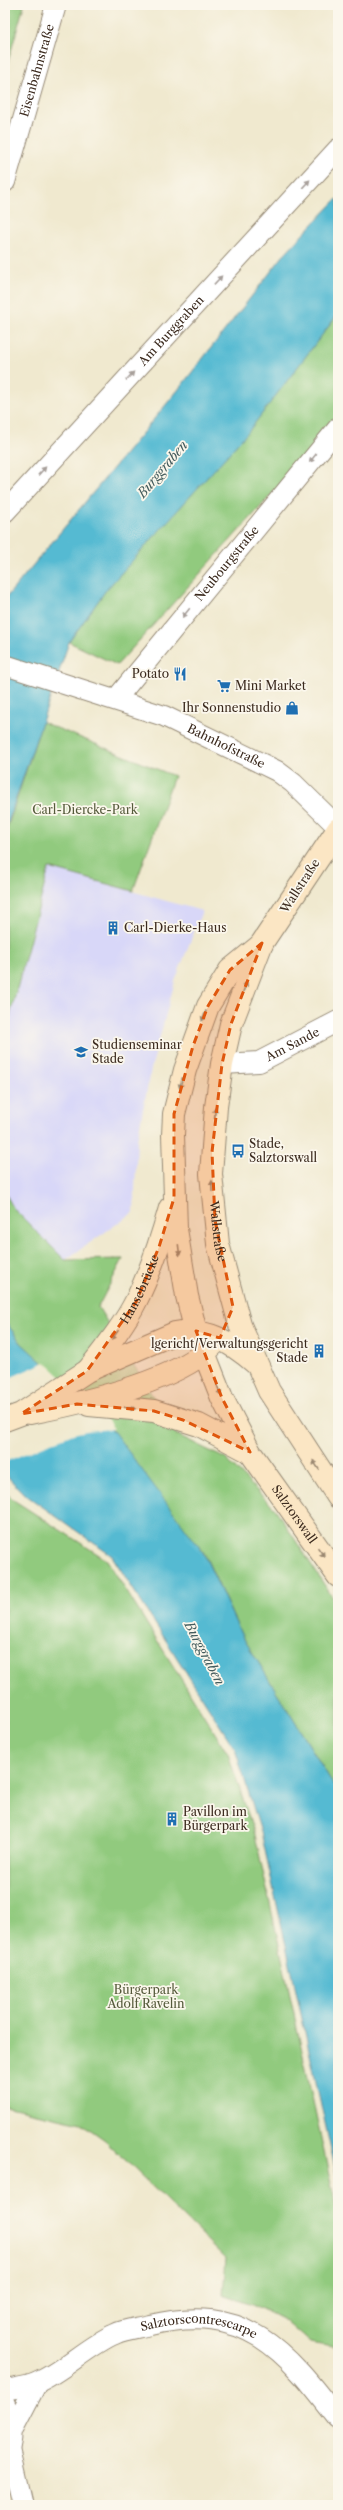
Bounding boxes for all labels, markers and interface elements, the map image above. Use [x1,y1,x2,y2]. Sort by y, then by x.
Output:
street label: Eisenbahnstraße [16,22,57,119]
one-way arrow [301,179,311,189]
one-way arrow [213,275,223,285]
street label: Am Burggraben [134,292,207,369]
one-way arrow [125,371,135,381]
water label: Burggraben [133,437,191,502]
one-way arrow [309,453,318,464]
one-way arrow [37,467,46,476]
street label: Neubourgstraße [191,522,262,604]
one-way arrow [182,608,191,618]
place label: Potato [132,666,169,681]
restaurant icon: Potato [172,666,188,682]
supermarket icon: Mini Market [216,678,232,694]
place label: Mini Market [235,678,307,693]
place label: Ihr Sonnenstudio [182,700,281,715]
shop icon: Ihr Sonnenstudio [284,700,300,716]
street label: Bahnhofstraße [185,720,268,771]
park label: Carl-Diercke-Park [32,802,139,817]
street label: Wallstraße [276,856,323,916]
building icon: Carl-Dierke-Haus [105,920,121,936]
place label: Carl-Dierke-Haus [124,920,226,935]
one-way arrow [243,981,249,993]
one-way arrow [201,1010,207,1022]
street label: Am Sande [262,1024,322,1065]
place label: Studienseminar Stade [92,1037,182,1066]
school or university icon: Studienseminar Stade [73,1044,89,1060]
one-way arrow [178,1077,184,1089]
one-way arrow [212,1107,219,1119]
place label: Stade, Salztorswall [249,1136,317,1165]
bus stop icon: Stade, Salztorswall [230,1143,246,1159]
one-way arrow [209,1179,215,1192]
street label: Wallstraße [207,1199,231,1263]
one-way arrow [176,1244,182,1256]
street label: Hansebrücke [117,1252,162,1327]
one-way arrow [111,1329,119,1340]
place label: lgericht/Verwaltungsgericht Stade [151,1336,309,1365]
building icon: lgericht/Verwaltungsgericht Stade [311,1343,327,1359]
one-way arrow [217,1384,223,1396]
one-way arrow [124,1405,136,1411]
one-way arrow [313,1459,320,1471]
street label: Salztorswall [269,1482,321,1546]
one-way arrow [317,1547,326,1558]
water label: Burggraben [181,1618,228,1688]
place label: Pavillon im Bürgerpark [183,1804,248,1833]
building icon: Pavillon im Bürgerpark [164,1811,180,1827]
park label: Bürgerpark Adolf Ravelin [107,1982,185,2011]
street label: Salztorscontrescarpe [139,2311,260,2341]

